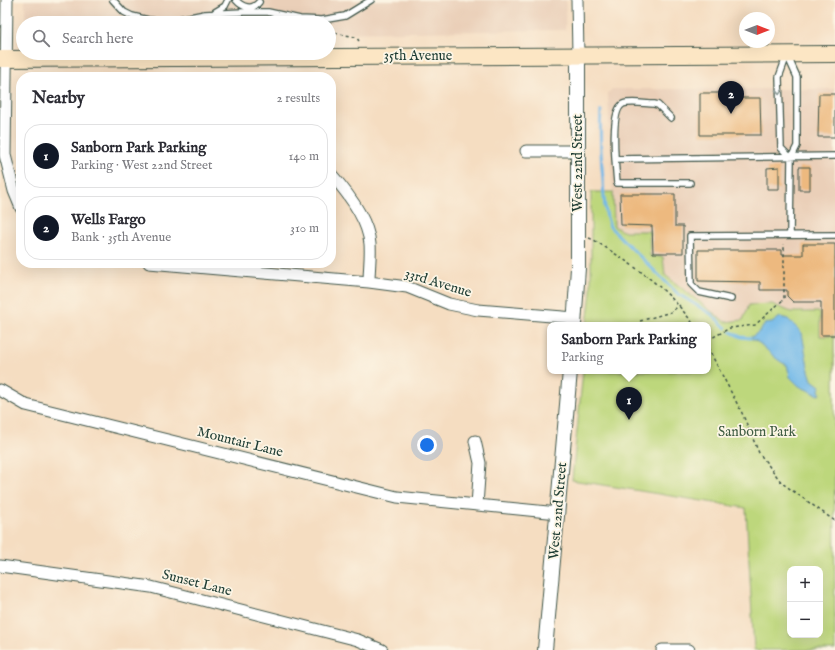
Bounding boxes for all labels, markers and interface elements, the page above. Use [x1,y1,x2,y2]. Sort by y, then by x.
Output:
north arrow [739,12,775,48]
search box [16,16,336,60]
icon: search [30,27,52,49]
text: Search here [62,29,133,48]
street label: 35th Avenue [384,47,453,65]
pin: 2 [718,81,744,114]
text: Nearby [32,88,85,109]
one-way arrow [775,89,783,95]
text: 2 results [276,90,320,107]
street label: West 22nd Street [569,114,587,212]
text: Sanborn Park Parking [71,138,206,157]
text: 1 [44,148,48,165]
text: 140 m [289,148,319,165]
text: Parking · West 22nd Street [71,157,213,174]
text: Wells Fargo [71,210,146,229]
text: 2 [43,220,49,237]
text: 310 m [290,220,319,237]
text: Bank · 35th Avenue [71,229,171,246]
street label: 33rd Avenue [402,264,474,302]
popup [547,322,711,374]
text: Sanborn Park Parking [561,330,697,349]
text: Parking [561,349,603,366]
pin: 1 [616,387,642,420]
street label: Mountair Lane [195,423,285,461]
park label: Sanborn Park [718,423,796,441]
your location [417,435,437,455]
street label: West 22nd Street [545,461,571,560]
street label: Sunset Lane [160,566,234,600]
map controls [787,566,823,638]
button: + [787,566,823,602]
button: − [787,602,823,638]

